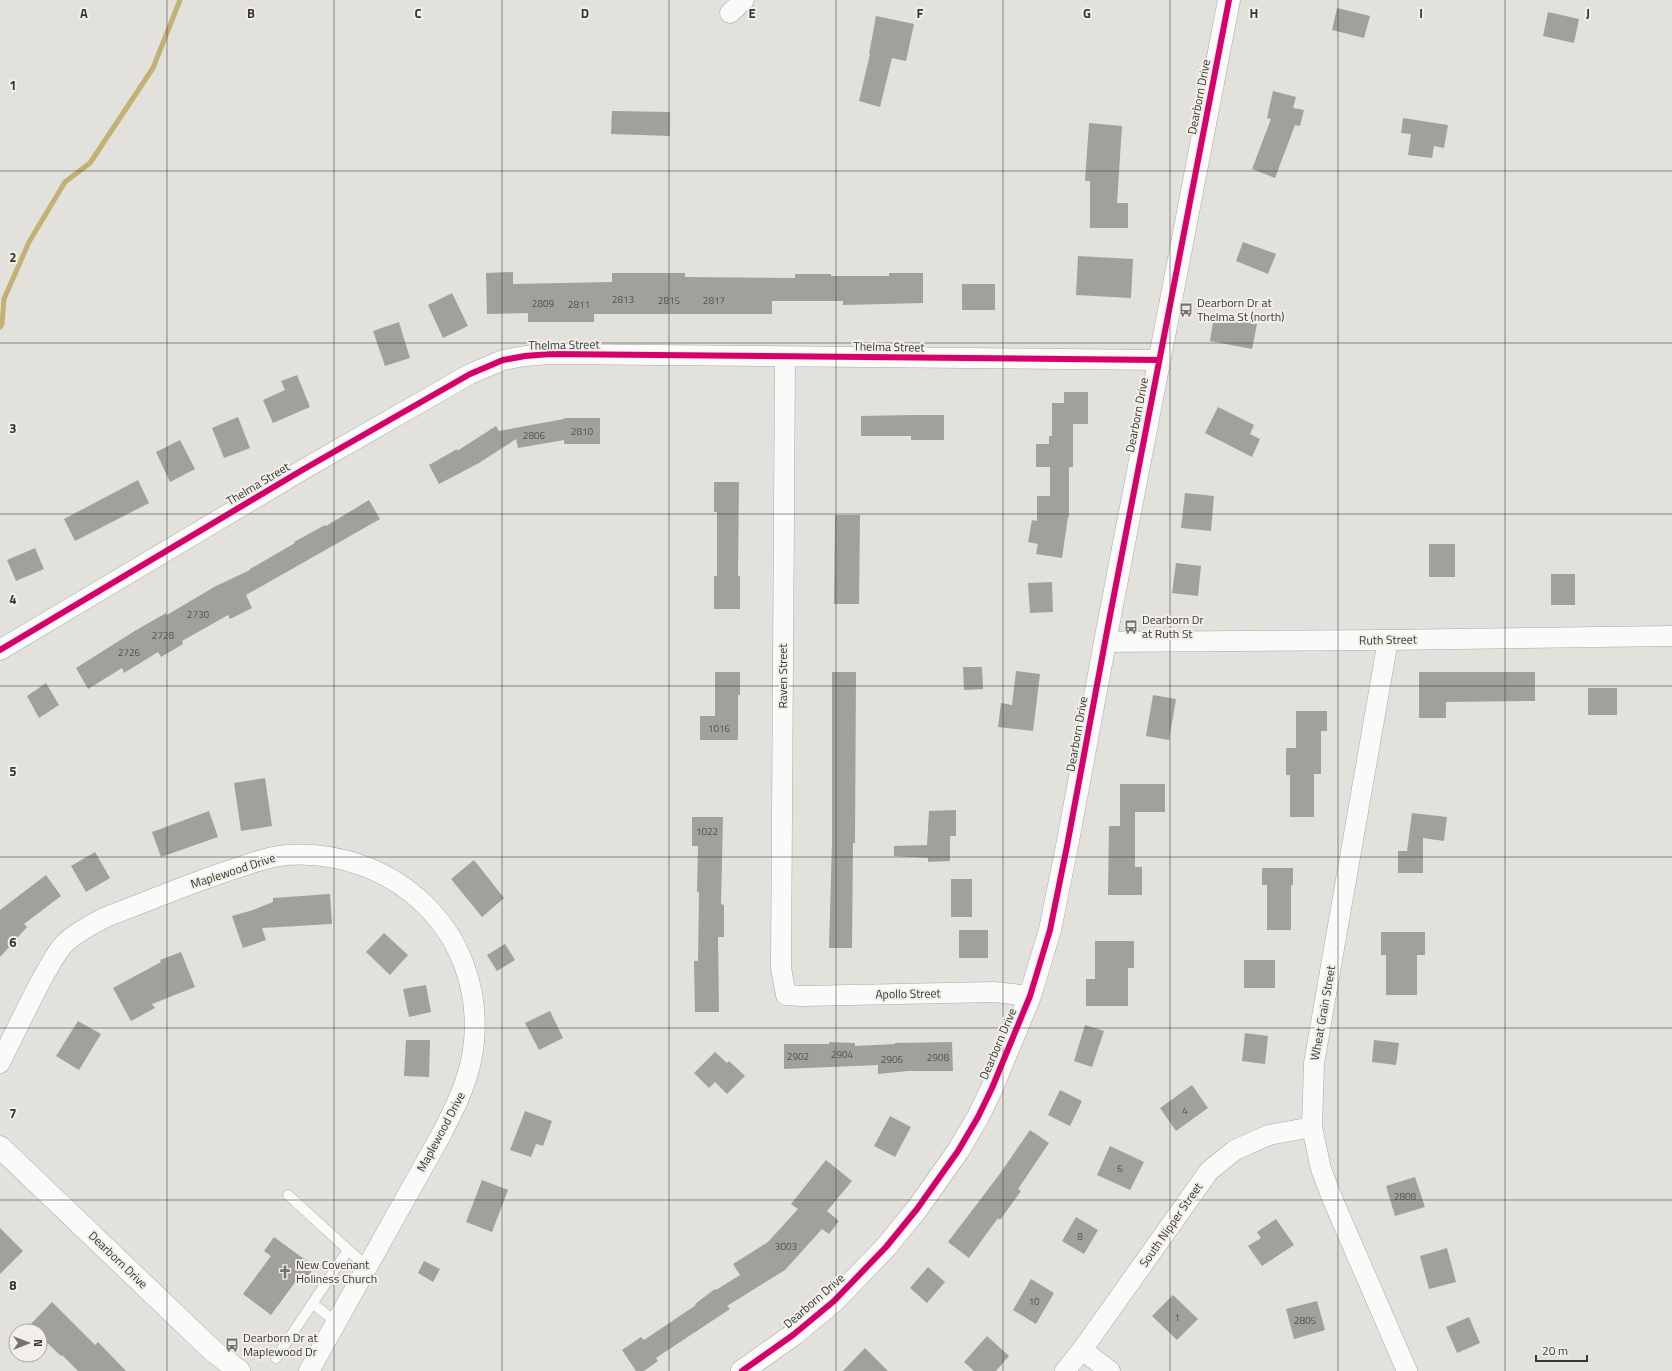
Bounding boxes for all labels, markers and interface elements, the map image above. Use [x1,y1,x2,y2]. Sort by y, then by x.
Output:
text: A [80,3,88,23]
text: B [247,3,255,23]
text: C [414,3,422,23]
text: D [581,3,589,23]
text: E [748,3,756,23]
text: F [917,3,924,23]
text: G [1083,3,1091,23]
text: H [1250,3,1258,23]
text: I [1419,3,1423,23]
text: J [1586,3,1590,23]
street label: Dearborn Drive [1182,58,1215,136]
text: 1 [9,75,17,95]
text: 2 [9,247,17,267]
house number: 2813 [612,292,634,307]
house number: 2815 [658,293,681,308]
house number: 2817 [703,293,725,308]
place label: Dearborn Dr at Thelma St (north) [1197,293,1284,326]
house number: 2809 [532,296,555,311]
house number: 2811 [568,297,590,312]
bus stop icon: Dearborn Dr at Thelma St (north) [1178,302,1194,318]
street label: Thelma Street [528,334,601,355]
street label: Thelma Street [853,336,926,357]
street label: Dearborn Drive [1120,376,1153,454]
text: 3 [9,418,17,438]
house number: 2810 [571,424,594,439]
house number: 2806 [523,428,546,443]
street label: Thelma Street [222,457,294,510]
text: 4 [9,589,17,609]
house number: 2730 [187,607,210,622]
place label: Dearborn Dr at Ruth St [1142,610,1204,643]
bus stop icon: Dearborn Dr at Ruth St [1123,619,1139,635]
house number: 2728 [152,628,175,643]
street label: Ruth Street [1359,629,1418,650]
street label: Raven Street [773,643,792,709]
house number: 2726 [118,645,141,660]
street label: Dearborn Drive [1061,695,1092,773]
house number: 1016 [708,721,731,736]
text: 5 [9,761,17,781]
house number: 1022 [696,824,718,839]
street label: Maplewood Drive [188,848,278,893]
text: 6 [9,932,17,952]
street label: Wheat Grain Street [1305,963,1340,1062]
street label: Apollo Street [875,983,942,1004]
street label: Dearborn Drive [974,1005,1021,1083]
house number: 2904 [831,1047,854,1062]
house number: 2902 [787,1049,809,1064]
house number: 2908 [927,1050,950,1065]
house number: 2906 [881,1052,904,1067]
street label: Maplewood Drive [411,1088,470,1175]
text: 7 [9,1103,17,1123]
house number: 4 [1182,1103,1188,1118]
house number: 6 [1117,1161,1123,1176]
street label: South Nipper Street [1134,1178,1207,1271]
house number: 2808 [1394,1189,1417,1204]
street label: Dearborn Drive [84,1226,152,1293]
house number: 8 [1077,1229,1083,1244]
house number: 3003 [775,1239,797,1254]
place label: New Covenant Holiness Church [296,1255,377,1288]
church icon: New Covenant Holiness Church [277,1264,293,1280]
street label: Dearborn Drive [779,1268,849,1333]
text: 8 [9,1275,17,1295]
house number: 10 [1028,1294,1040,1309]
house number: 1 [1174,1310,1180,1325]
house number: 2805 [1294,1313,1317,1328]
north arrow [8,1323,48,1363]
place label: Dearborn Dr at Maplewood Dr [243,1328,318,1361]
bus stop icon: Dearborn Dr at Maplewood Dr [224,1337,240,1353]
scale bar [1536,1337,1587,1363]
text: N [30,1339,46,1347]
text: 20 m [1542,1341,1568,1360]

